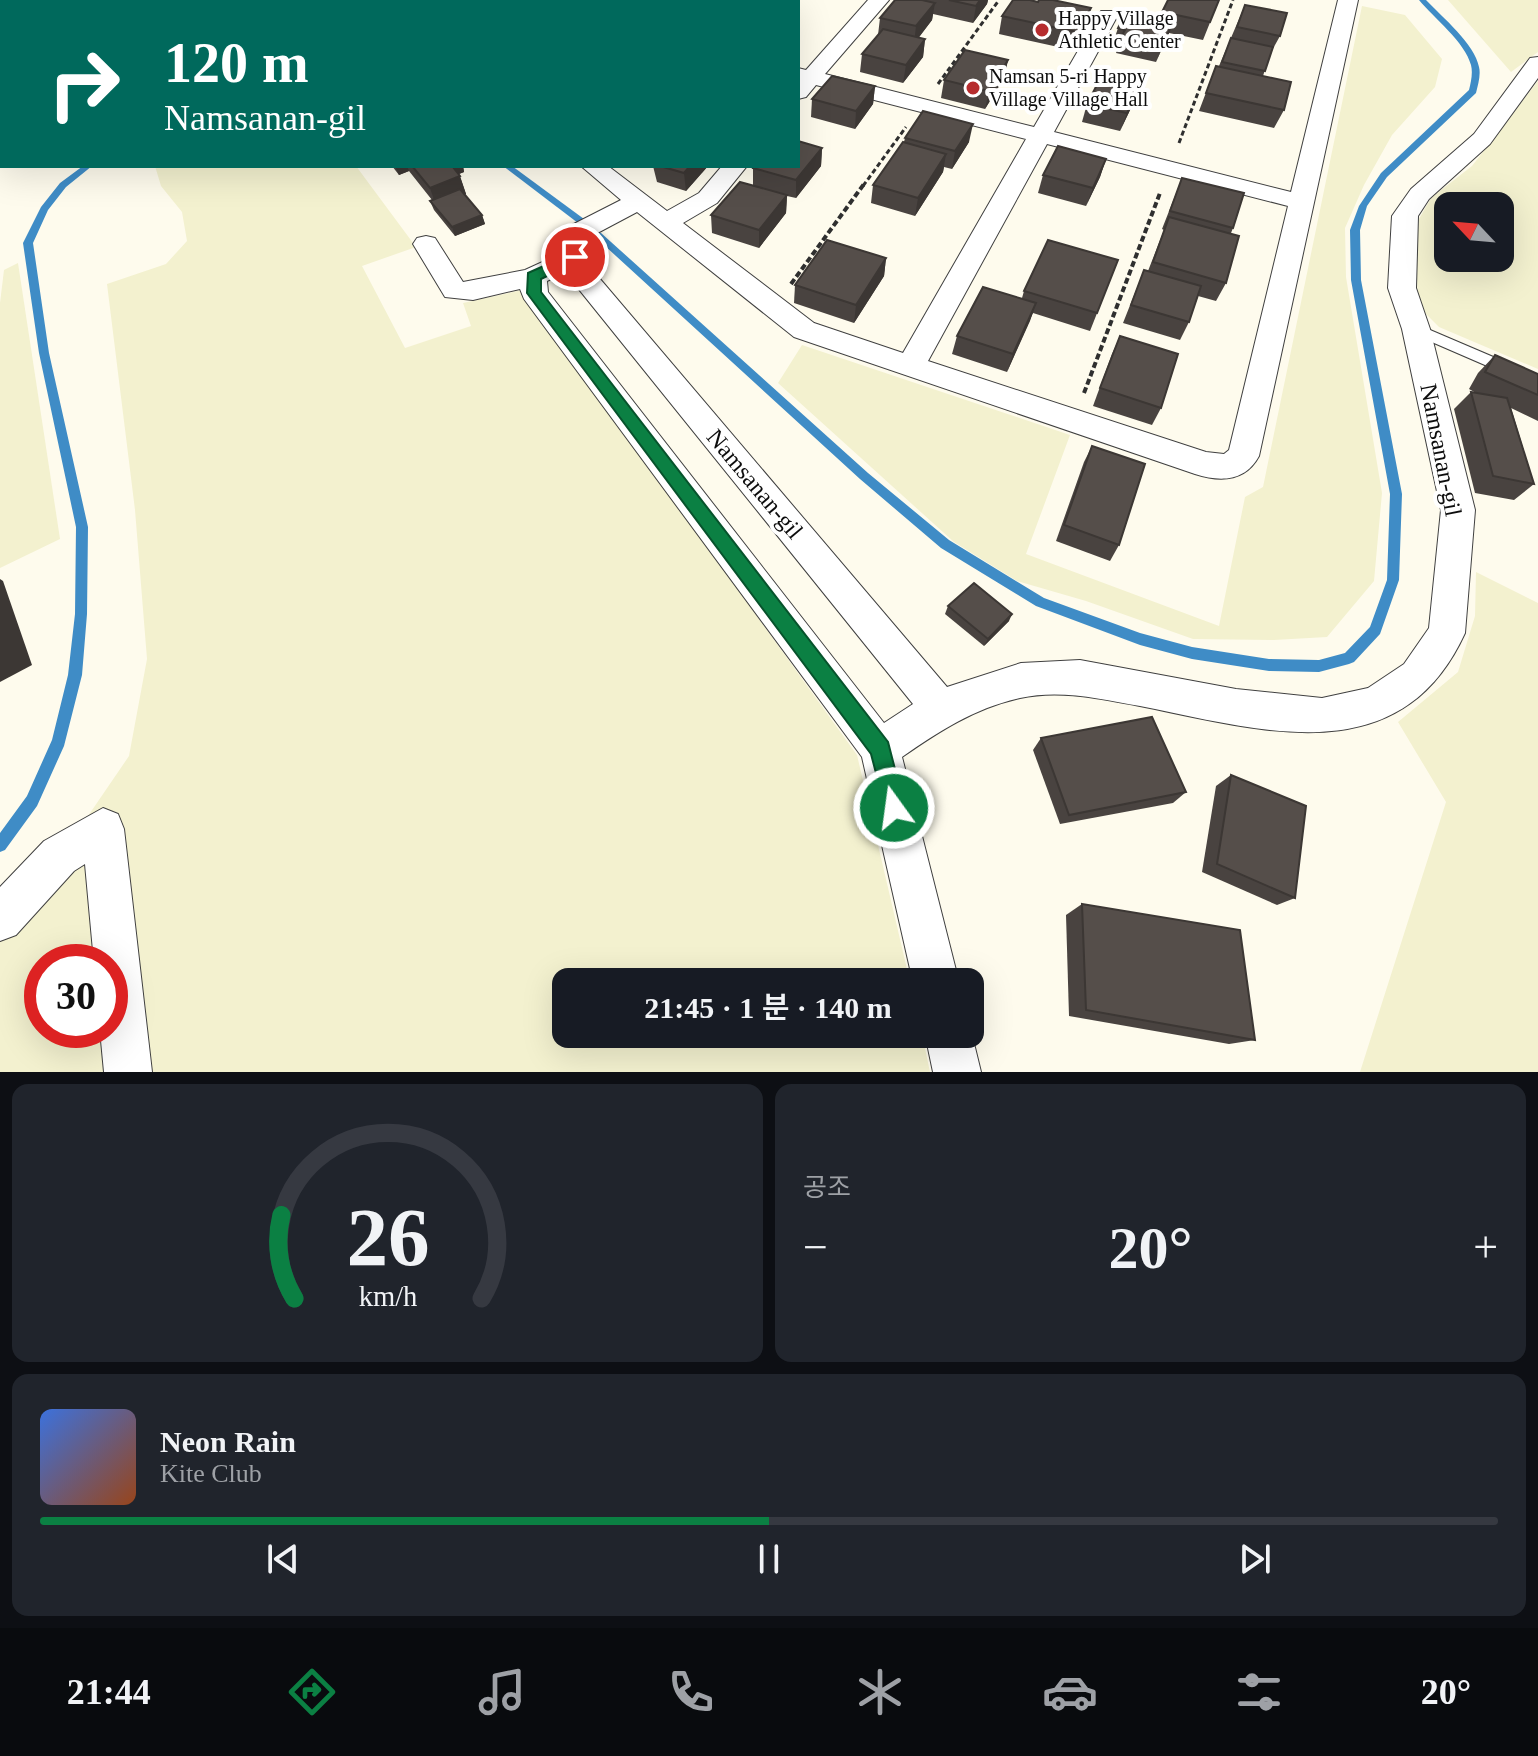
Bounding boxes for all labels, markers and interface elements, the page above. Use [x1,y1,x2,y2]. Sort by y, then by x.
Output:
place label: Happy Village Athletic Center [1058,7,1181,52]
marker: Happy Village Athletic Center [1033,21,1051,39]
icon: right [32,32,136,136]
text: 120 m [164,32,309,94]
place label: Namsan 5-ri Happy Village Village Hall [989,65,1149,111]
marker: Namsan 5-ri Happy Village Village Hall [964,79,982,97]
text: Namsanan-gil [164,98,366,138]
north arrow [1434,192,1514,272]
map controls [1434,192,1514,272]
pin [541,223,609,291]
icon: arrive [553,235,597,279]
street label: Namsanan-gil [1415,381,1467,519]
street label: Namsanan-gil [702,424,808,544]
position arrow [852,766,936,850]
speed limit sign: 30 [24,944,128,1048]
text: 21:45 · 1 분 · 140 m [644,991,892,1024]
text: 공조 [803,1173,851,1202]
text: 26 [346,1191,429,1283]
text: 20° [1109,1215,1193,1281]
text: − [803,1223,828,1272]
text: + [1473,1223,1498,1272]
text: km/h [358,1281,417,1312]
text: Neon Rain [160,1425,296,1458]
text: Kite Club [160,1459,262,1488]
icon: previous [261,1537,305,1581]
icon: pause [747,1537,791,1581]
icon: next [1233,1537,1277,1581]
icon: directions [284,1664,340,1720]
icon: music [474,1664,530,1720]
icon: phone [663,1664,719,1720]
icon: climate [852,1664,908,1720]
icon: car [1042,1664,1098,1720]
icon: filters [1231,1664,1287,1720]
text: 21:44 [67,1672,151,1712]
text: 20° [1421,1672,1471,1712]

